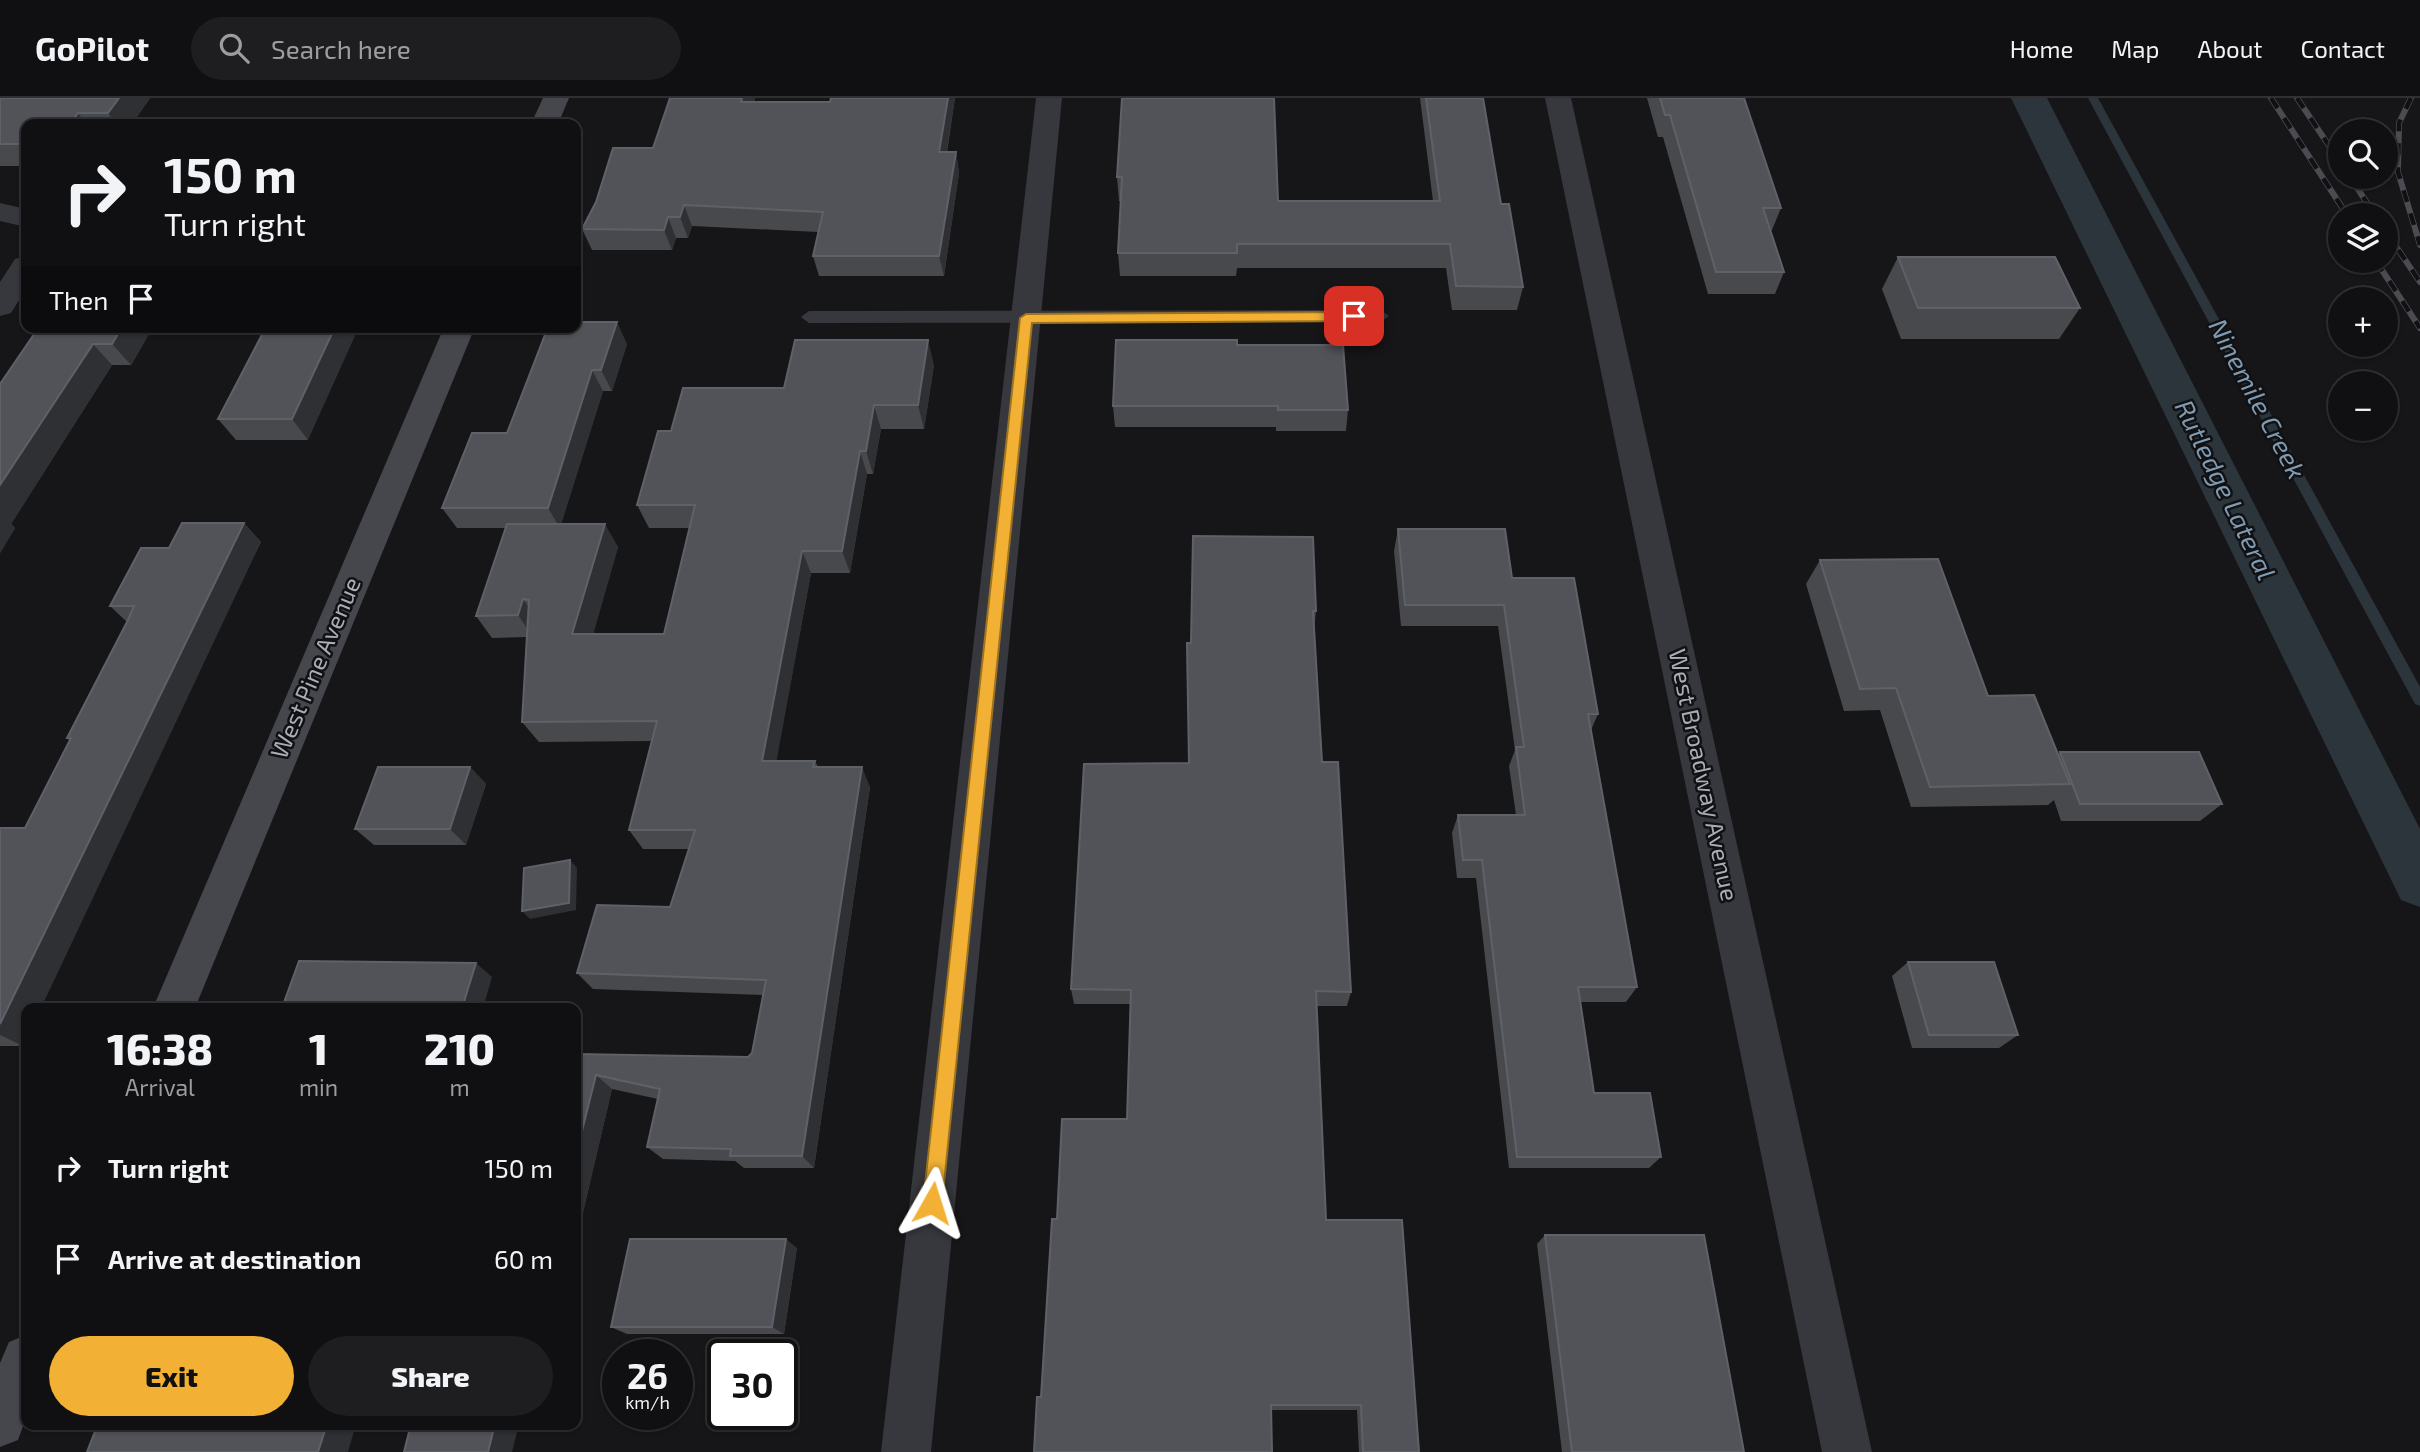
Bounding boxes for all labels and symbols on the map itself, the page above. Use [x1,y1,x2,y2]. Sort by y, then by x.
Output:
pin [1324,286,1384,346]
water label: Ninemile Creek [2203,313,2313,483]
water label: Rutledge Lateral [2169,394,2283,584]
street label: West Pine Avenue [263,572,366,762]
street label: West Broadway Avenue [1664,646,1745,903]
position arrow [895,1166,969,1240]
speed limit sign: 30 [707,1339,798,1430]

